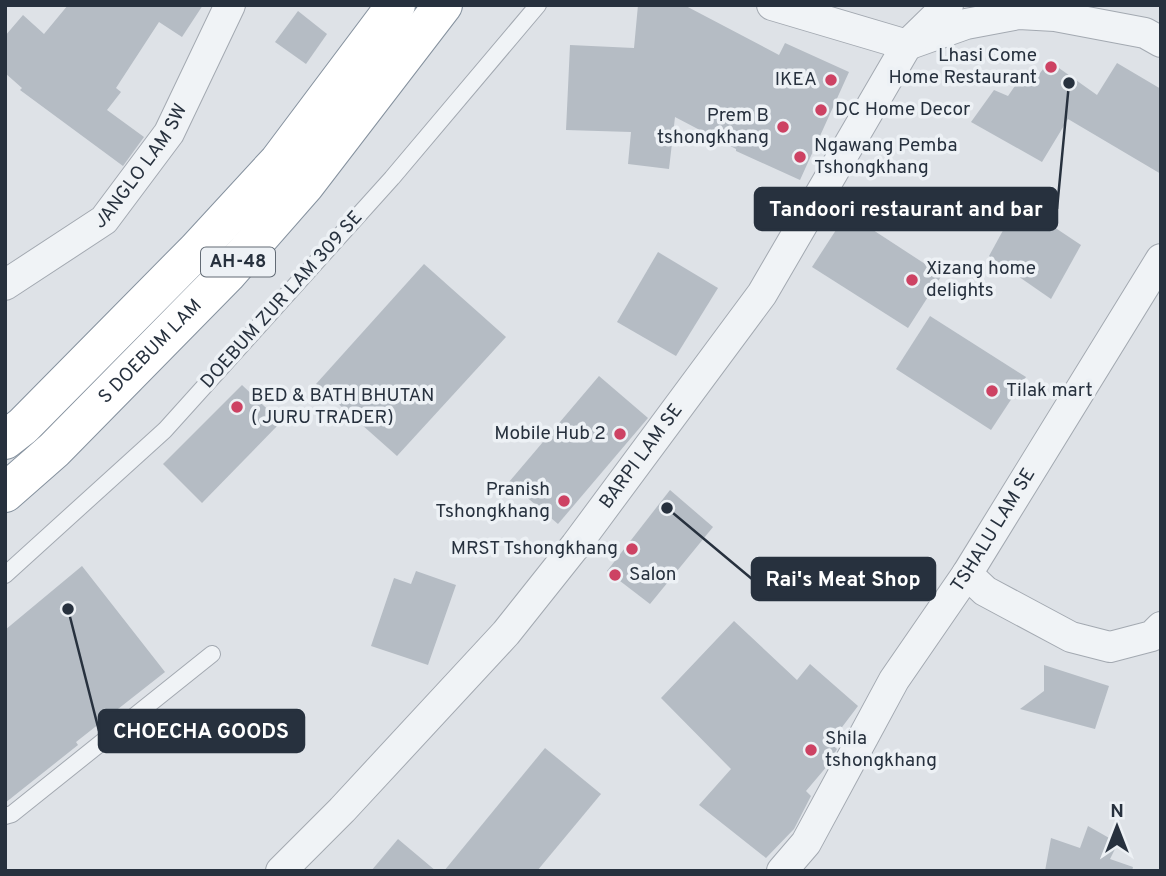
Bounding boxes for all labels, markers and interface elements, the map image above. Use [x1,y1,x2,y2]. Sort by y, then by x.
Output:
place label: Lhasi Come Home Restaurant [889,44,1037,90]
marker: Lhasi Come Home Restaurant [1043,59,1059,75]
place label: IKEA [775,68,817,92]
marker: IKEA [823,72,839,88]
place label: DC Home Decor [835,98,971,122]
street label: JANGLO LAM SW [90,100,193,235]
marker: DC Home Decor [813,102,829,118]
place label: Prem B tshongkhang [657,104,769,150]
marker: Prem B tshongkhang [775,119,791,135]
place label: Ngawang Pemba Tshongkhang [814,134,957,180]
marker: Ngawang Pemba Tshongkhang [792,149,808,165]
callout: Tandoori restaurant and bar [755,188,1057,230]
text: Tandoori restaurant and bar [769,197,1043,224]
street label: DOEBUM ZUR LAM 309 SE [196,206,368,394]
road number: AH-48 [201,248,275,276]
place label: Xizang home delights [926,257,1036,303]
marker: Xizang home delights [904,272,920,288]
street label: S DOEBUM LAM [94,294,207,409]
place label: Tilak mart [1006,379,1093,403]
marker: Tilak mart [984,383,1000,399]
place label: BED & BATH BHUTAN ( JURU TRADER) [251,384,434,430]
marker: BED & BATH BHUTAN ( JURU TRADER) [229,399,245,415]
street label: BARPI LAM SE [595,399,688,514]
place label: Mobile Hub 2 [494,422,606,446]
marker: Mobile Hub 2 [612,426,628,442]
street label: TSHALU LAM SE [946,464,1041,597]
place label: Pranish Tshongkhang [435,478,550,524]
marker: Pranish Tshongkhang [556,493,572,509]
place label: MRST Tshongkhang [451,537,618,561]
marker: MRST Tshongkhang [624,541,640,557]
callout: Rai's Meat Shop [752,558,935,600]
place label: Salon [629,563,677,587]
marker: Salon [607,567,623,583]
text: Rai's Meat Shop [765,567,921,594]
callout: CHOECHA GOODS [99,710,304,752]
text: CHOECHA GOODS [113,719,289,746]
place label: Shila tshongkhang [825,727,937,773]
marker: Shila tshongkhang [803,742,819,758]
north arrow [1082,792,1152,862]
text: N [1110,800,1124,824]

